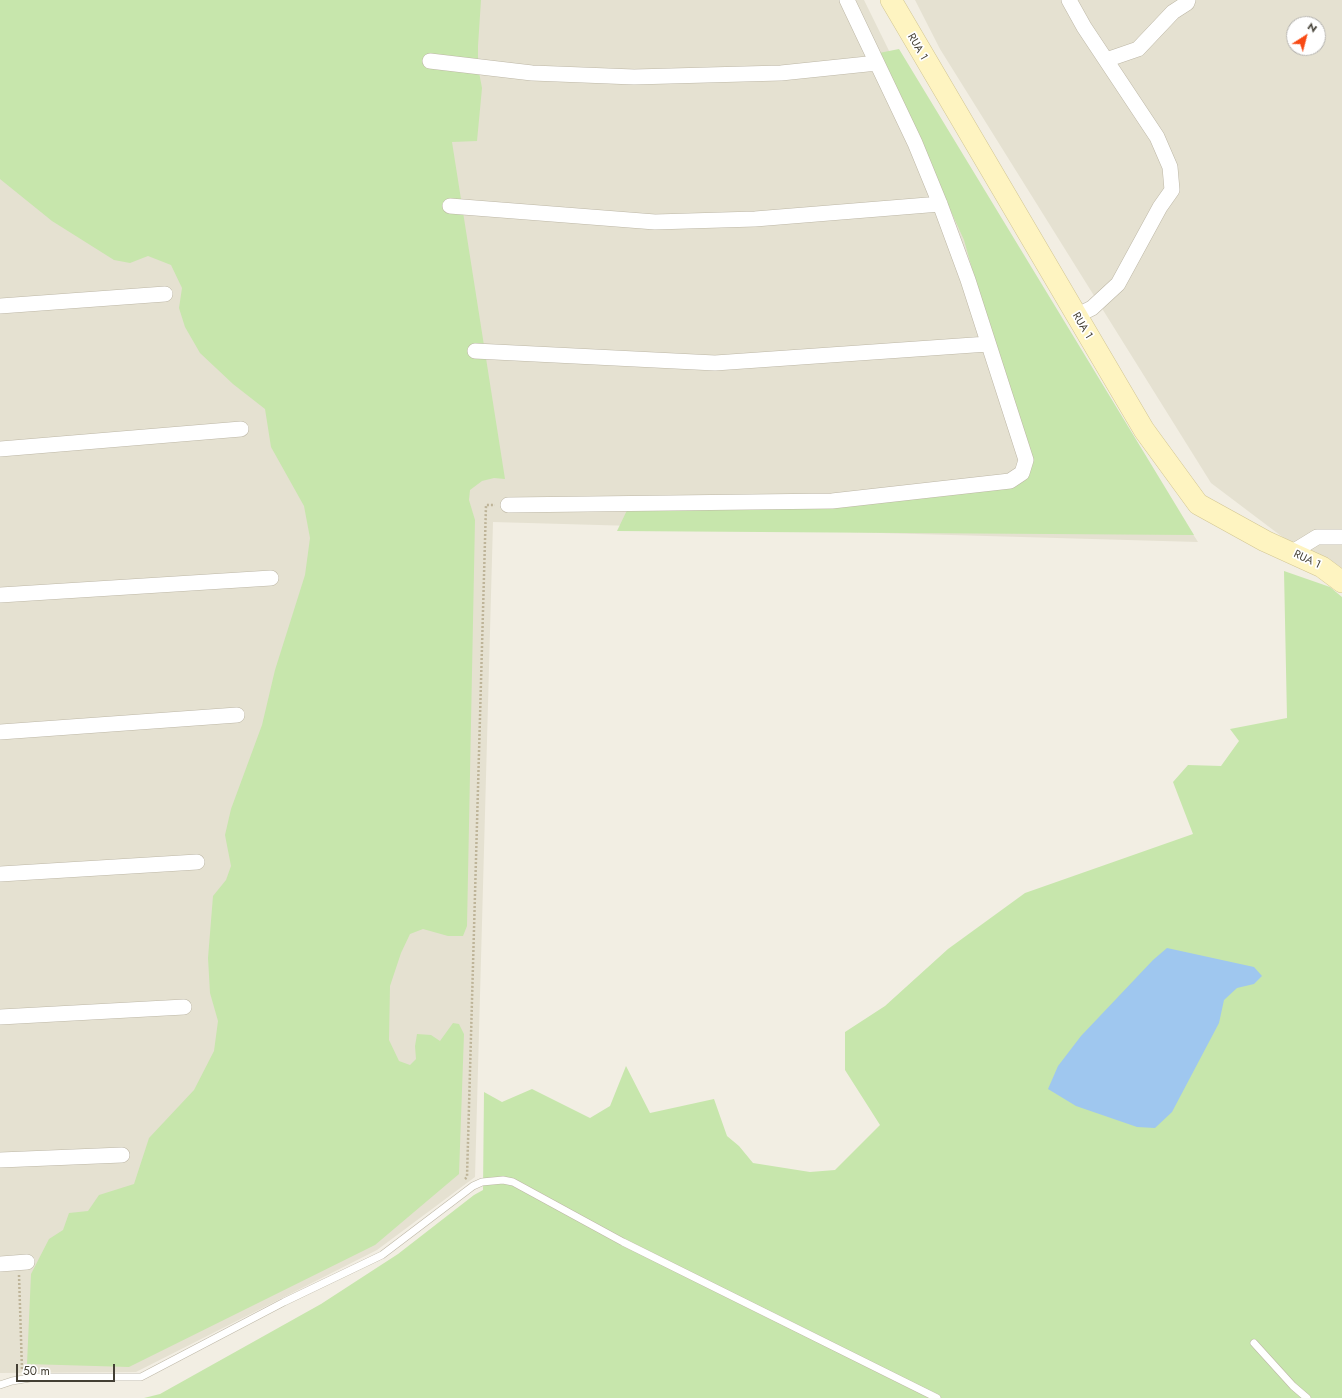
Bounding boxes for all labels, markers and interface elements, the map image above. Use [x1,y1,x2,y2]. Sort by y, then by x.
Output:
north arrow [1286,16,1326,56]
text: N [1304,18,1321,36]
street label: RUA 1 [904,31,930,63]
street label: RUA 1 [1069,310,1095,342]
street label: RUA 1 [1291,548,1323,572]
scale bar [18,1356,117,1382]
text: 50 m [23,1362,50,1380]

